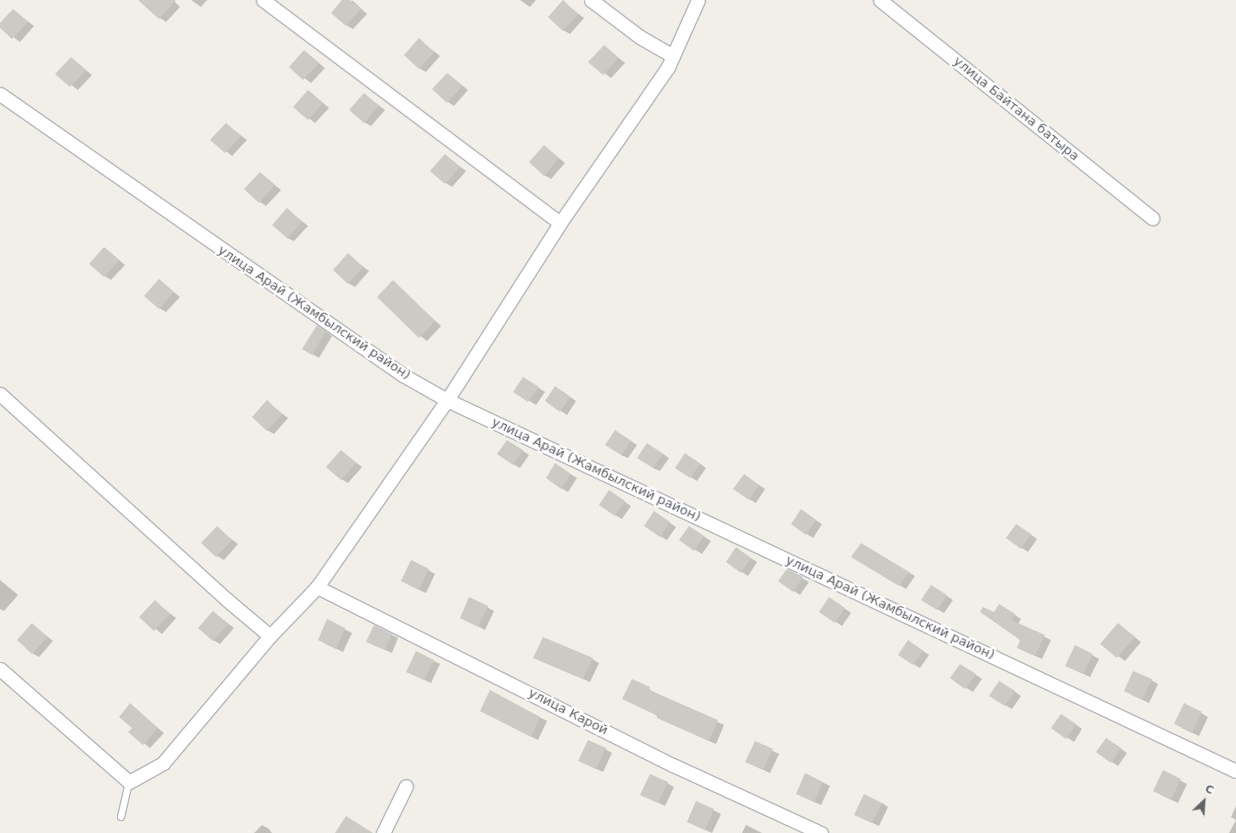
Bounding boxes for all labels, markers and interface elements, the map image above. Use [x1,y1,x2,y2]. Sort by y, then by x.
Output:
street label: улица Байтана батыра [950,54,1082,164]
street label: улица Арай (Жамбылский район) [215,243,413,383]
street label: улица Арай (Жамбылский район) [489,415,703,525]
street label: улица Арай (Жамбылский район) [783,553,997,663]
street label: улица Карой [526,685,610,739]
north arrow [1184,781,1224,821]
text: С [1203,782,1216,797]

